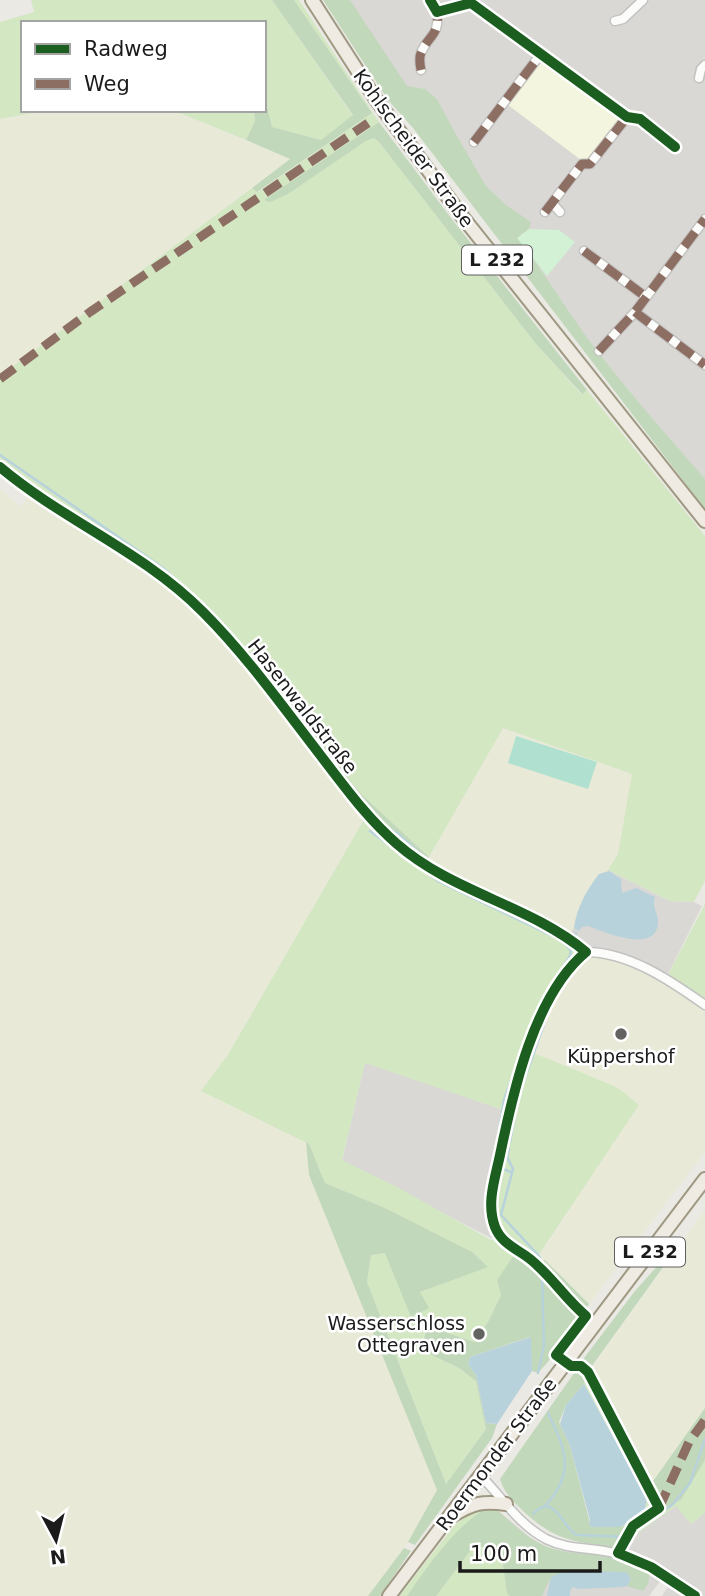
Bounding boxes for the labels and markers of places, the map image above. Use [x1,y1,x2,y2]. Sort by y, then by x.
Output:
marker: Küppershof [613,1026,629,1042]
place label: Küppershof [567,1045,676,1067]
place label: Wasserschloss Ottegraven [327,1312,465,1356]
marker: Wasserschloss Ottegraven [471,1326,487,1342]

